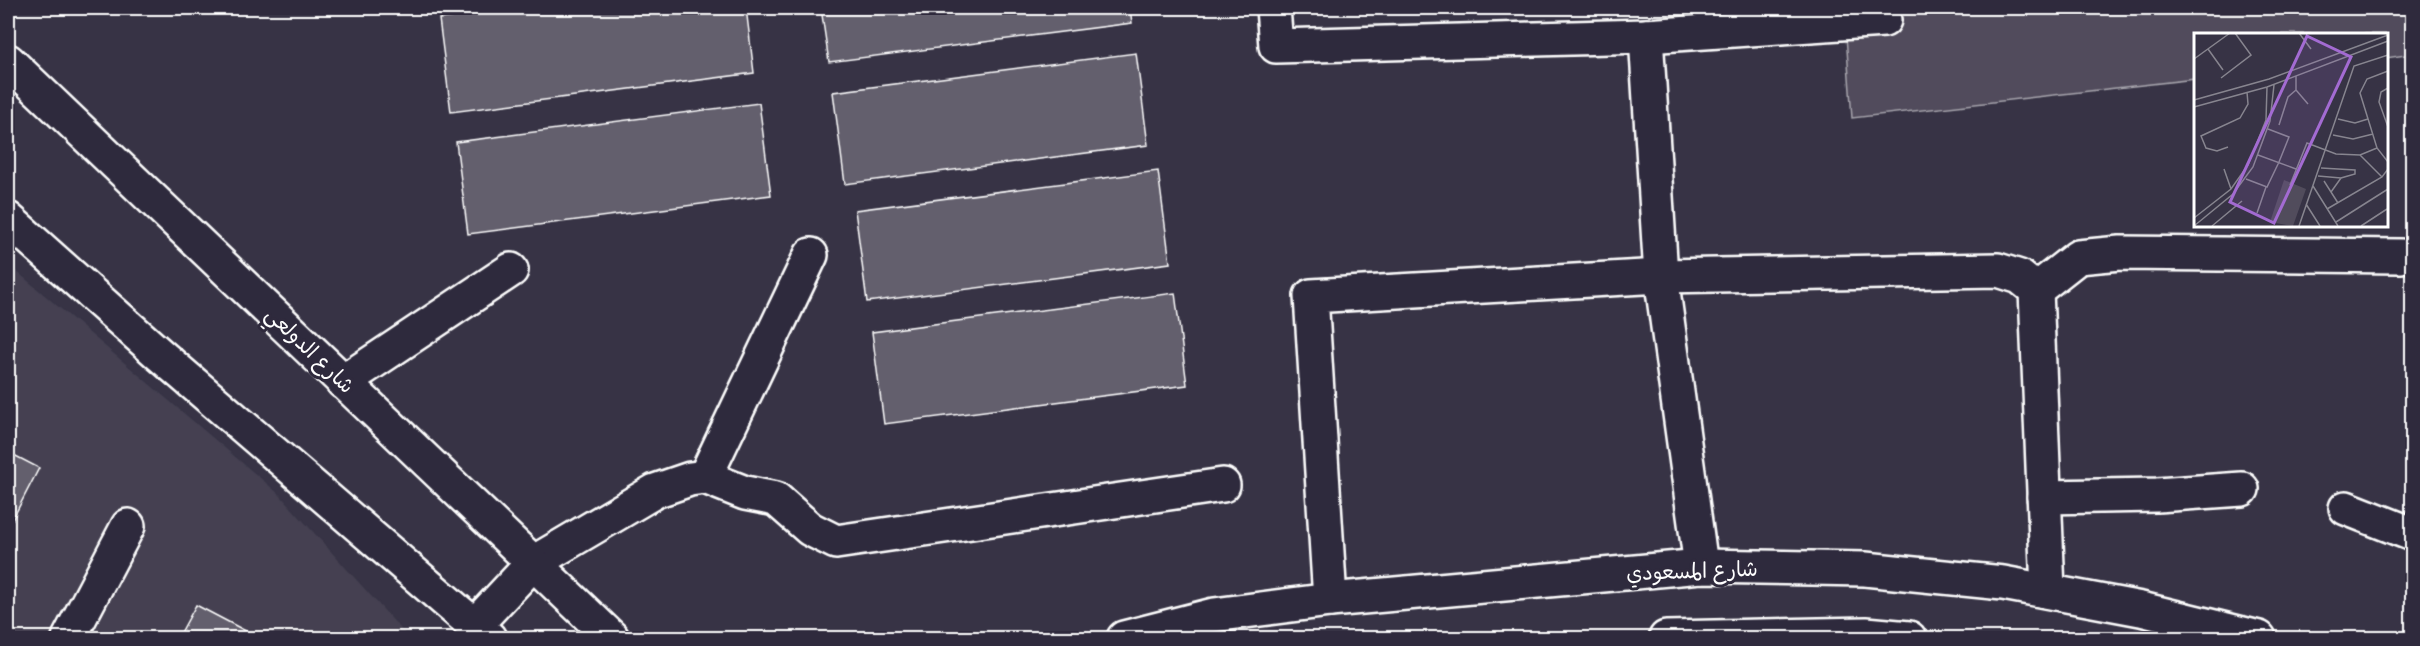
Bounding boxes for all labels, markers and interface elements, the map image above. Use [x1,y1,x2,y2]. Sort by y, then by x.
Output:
inset map [2194,33,2387,226]
street label: شارع الدولعي [256,301,360,403]
street label: شارع المسعودي [1626,556,1758,590]

